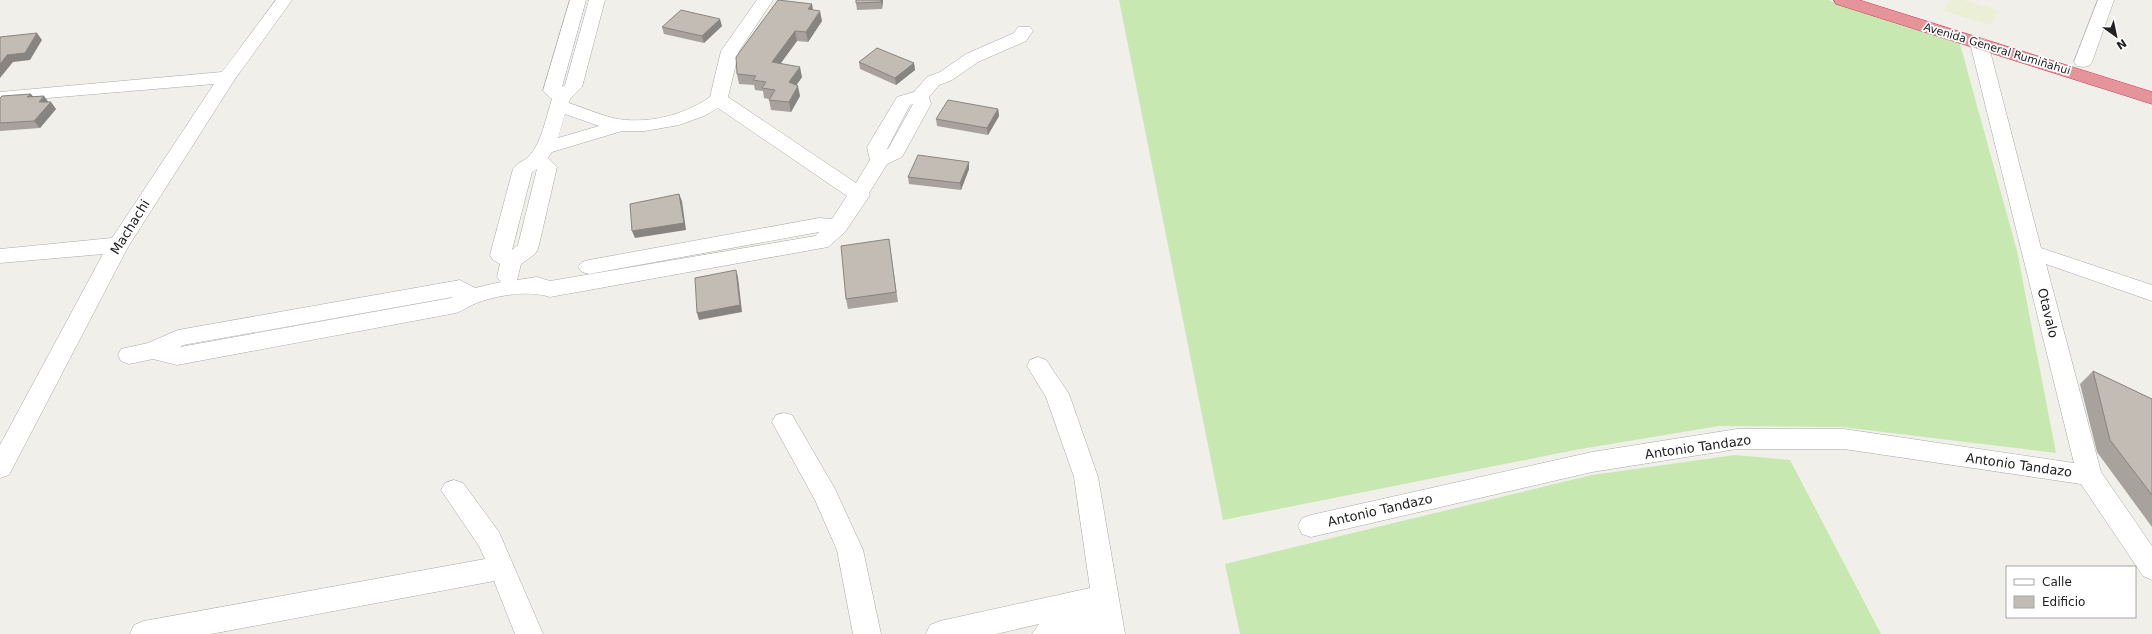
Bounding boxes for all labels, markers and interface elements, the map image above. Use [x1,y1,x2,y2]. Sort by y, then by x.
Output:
north arrow [2096,16,2136,56]
street label: Avenida General Rumiñahui [1922,20,2072,78]
text: N [2114,36,2129,52]
street label: Machachi [107,197,153,257]
street label: Otavalo [2035,287,2061,339]
street label: Antonio Tandazo [1644,432,1752,462]
street label: Antonio Tandazo [1965,450,2073,480]
street label: Antonio Tandazo [1326,491,1434,529]
legend [2006,566,2136,618]
text: Calle [2042,575,2072,589]
text: Edificio [2042,595,2085,609]

